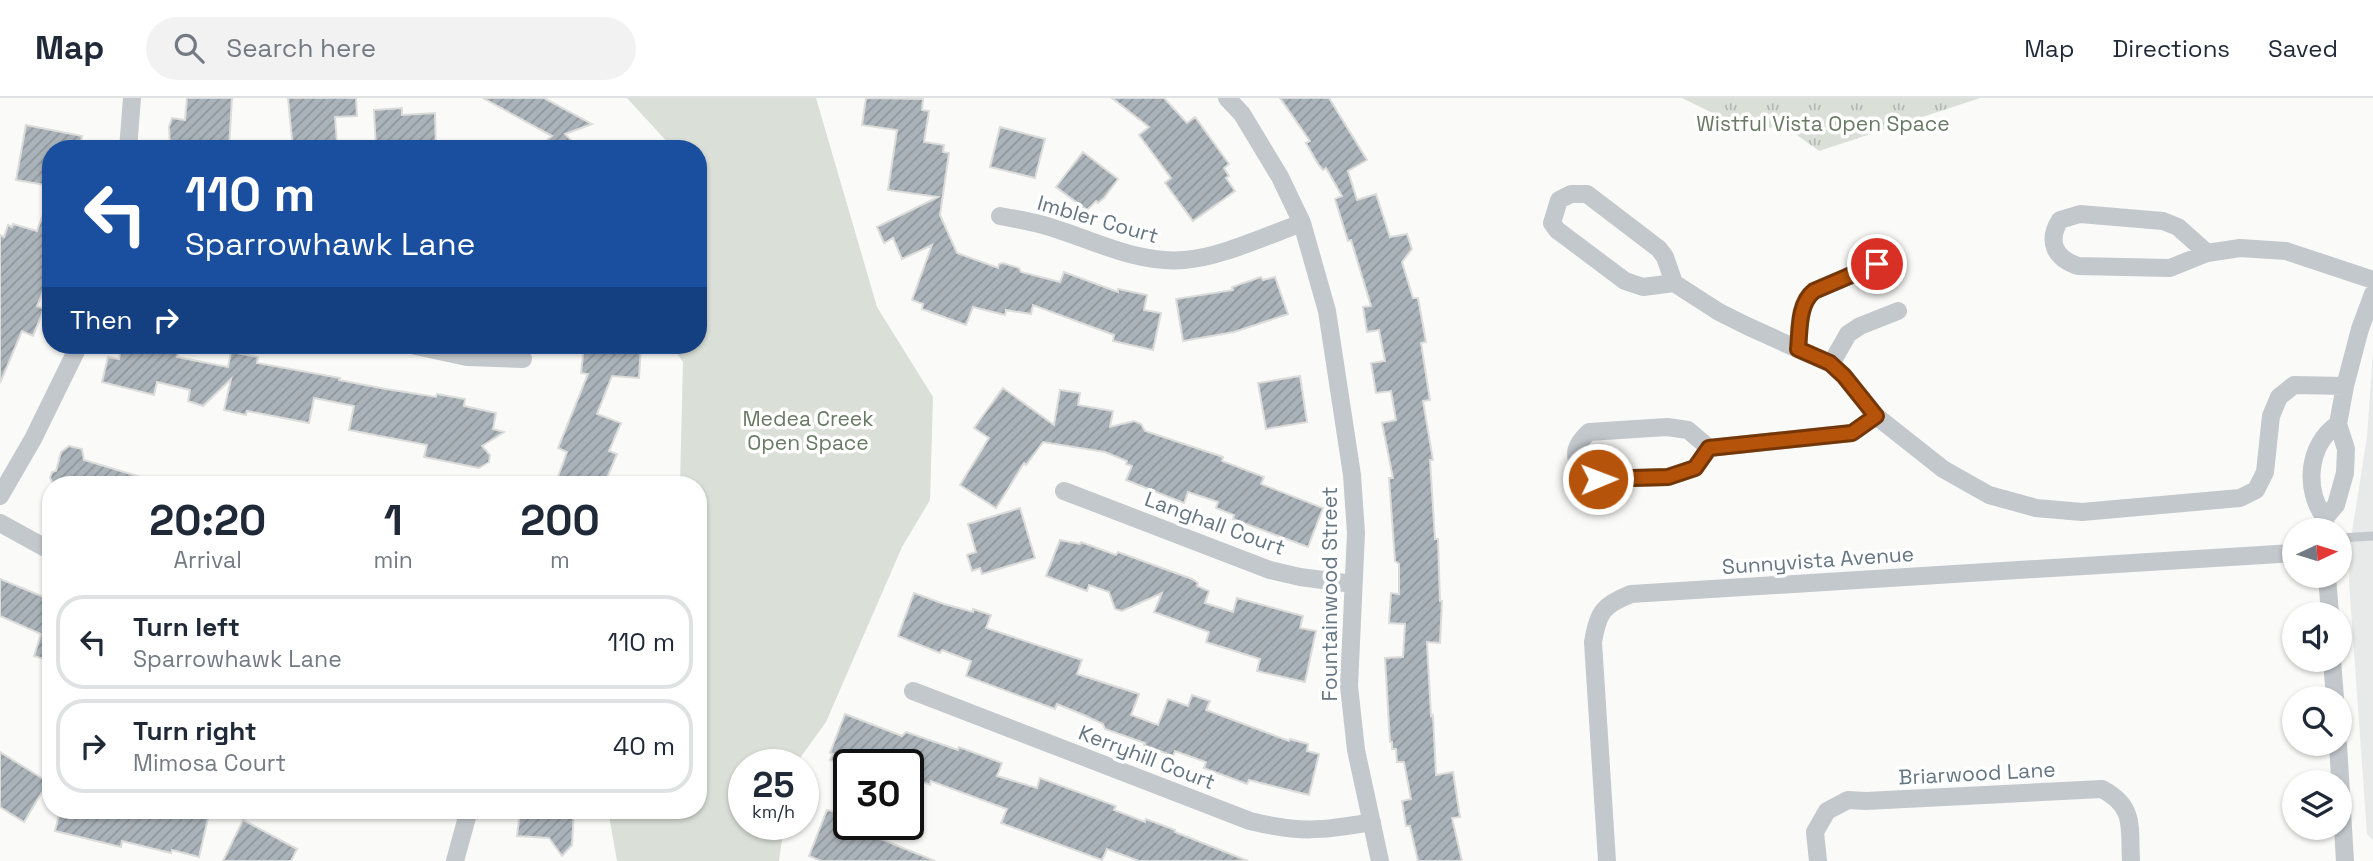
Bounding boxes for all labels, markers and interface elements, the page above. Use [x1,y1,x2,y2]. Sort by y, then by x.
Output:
search box [146,17,636,80]
text: Map [35,27,104,69]
icon: search [170,29,208,67]
text: Search here [226,31,376,65]
text: Map [2024,33,2074,64]
text: Directions [2112,33,2230,64]
text: Saved [2268,33,2338,64]
park label: Wistful Vista Open Space [1696,110,1950,137]
text: 110 m [185,163,315,225]
icon: left [70,168,161,259]
street label: Imbler Court [1034,189,1162,249]
text: Sparrowhawk Lane [185,224,475,264]
pin [1847,234,1907,294]
icon: arrive [1858,245,1896,283]
icon: right [147,301,185,339]
text: Then [70,303,133,337]
park label: Medea Creek Open Space [742,405,874,456]
position arrow [1561,442,1635,516]
street label: Langhall Court [1141,485,1289,561]
street label: Fountainwood Street [1316,487,1343,701]
text: 20:20 [149,494,266,547]
text: 1 [384,494,403,547]
text: 200 [520,494,600,547]
north arrow [2282,518,2352,588]
map controls [2282,518,2352,840]
street label: Sunnyvista Avenue [1721,540,1915,580]
text: Arrival [174,545,242,575]
text: min [373,545,413,575]
text: m [550,545,570,575]
button: sound [2282,602,2352,672]
text: Turn left [133,610,240,644]
icon: left [74,623,112,661]
text: 110 m [608,625,675,659]
text: Sparrowhawk Lane [133,644,342,674]
button: search [2282,686,2352,756]
text: Turn right [133,714,257,748]
street label: Kerryhill Court [1075,719,1219,795]
icon: right [74,727,112,765]
text: 40 m [613,729,675,763]
text: Mimosa Court [133,748,286,778]
speed limit sign: 30 [833,749,924,840]
street label: Briarwood Lane [1898,755,2056,791]
text: 25 [753,763,794,807]
button: layers [2282,770,2352,840]
text: km/h [752,800,795,823]

